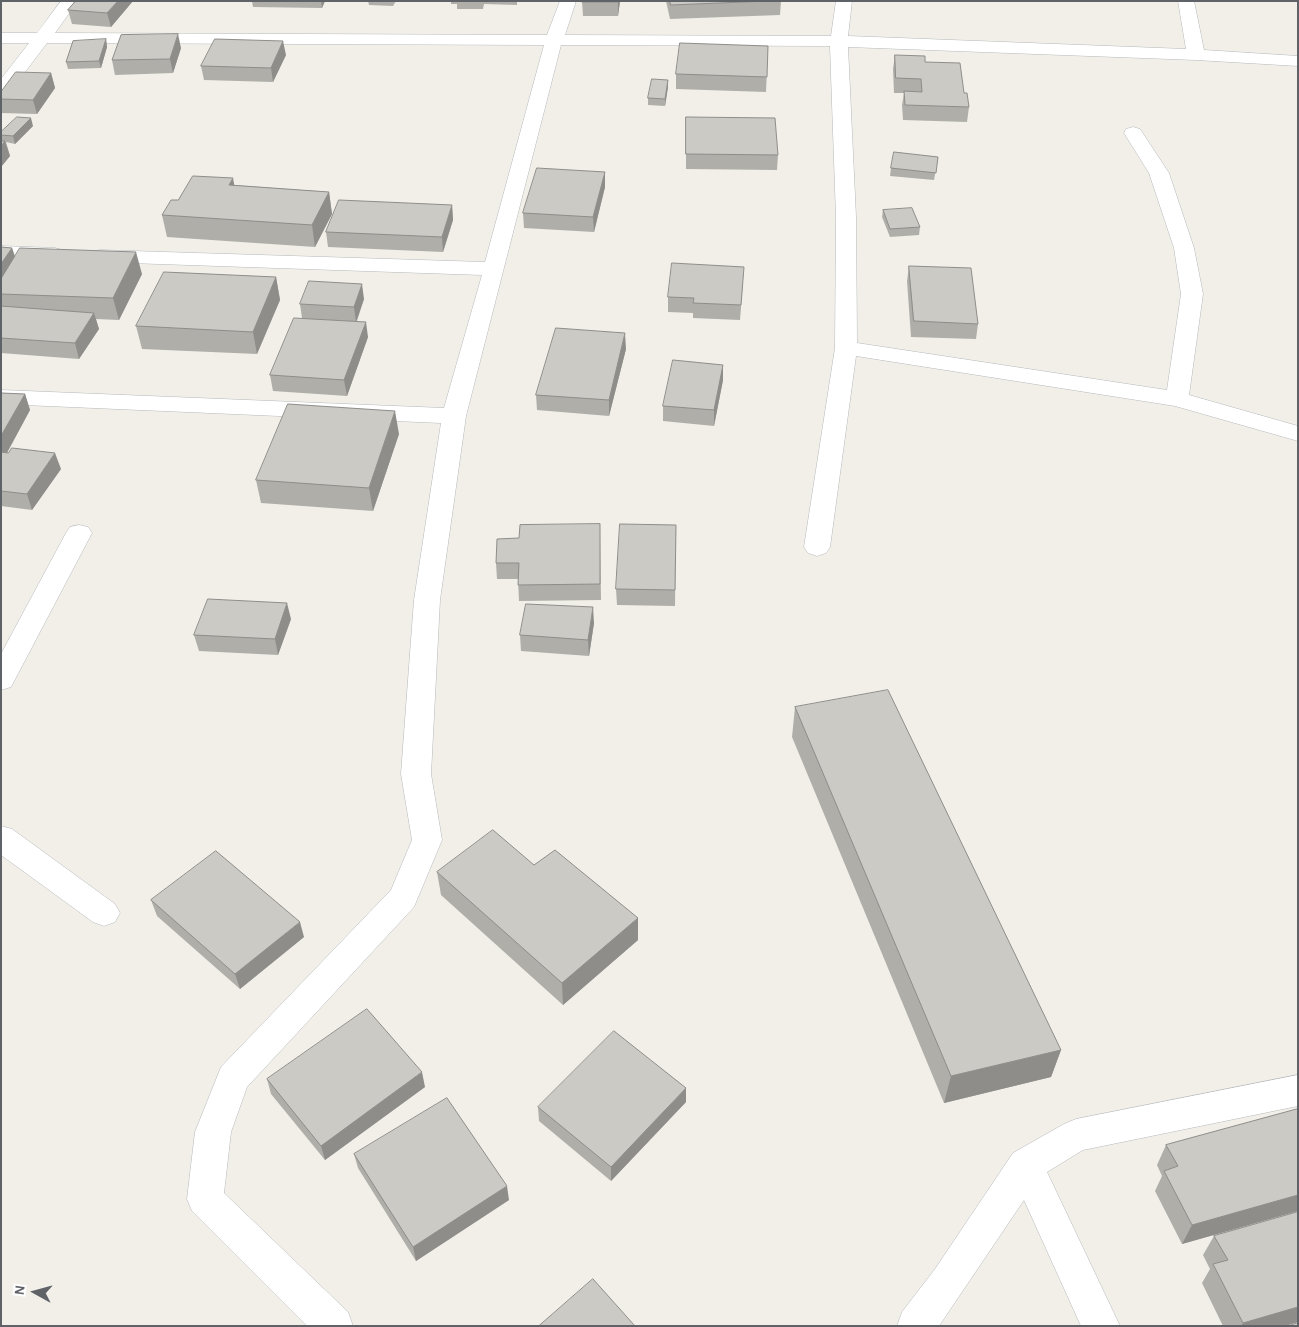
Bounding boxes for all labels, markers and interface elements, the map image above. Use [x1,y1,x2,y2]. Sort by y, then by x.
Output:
north arrow [10,1267,60,1317]
text: N [13,1284,28,1296]

